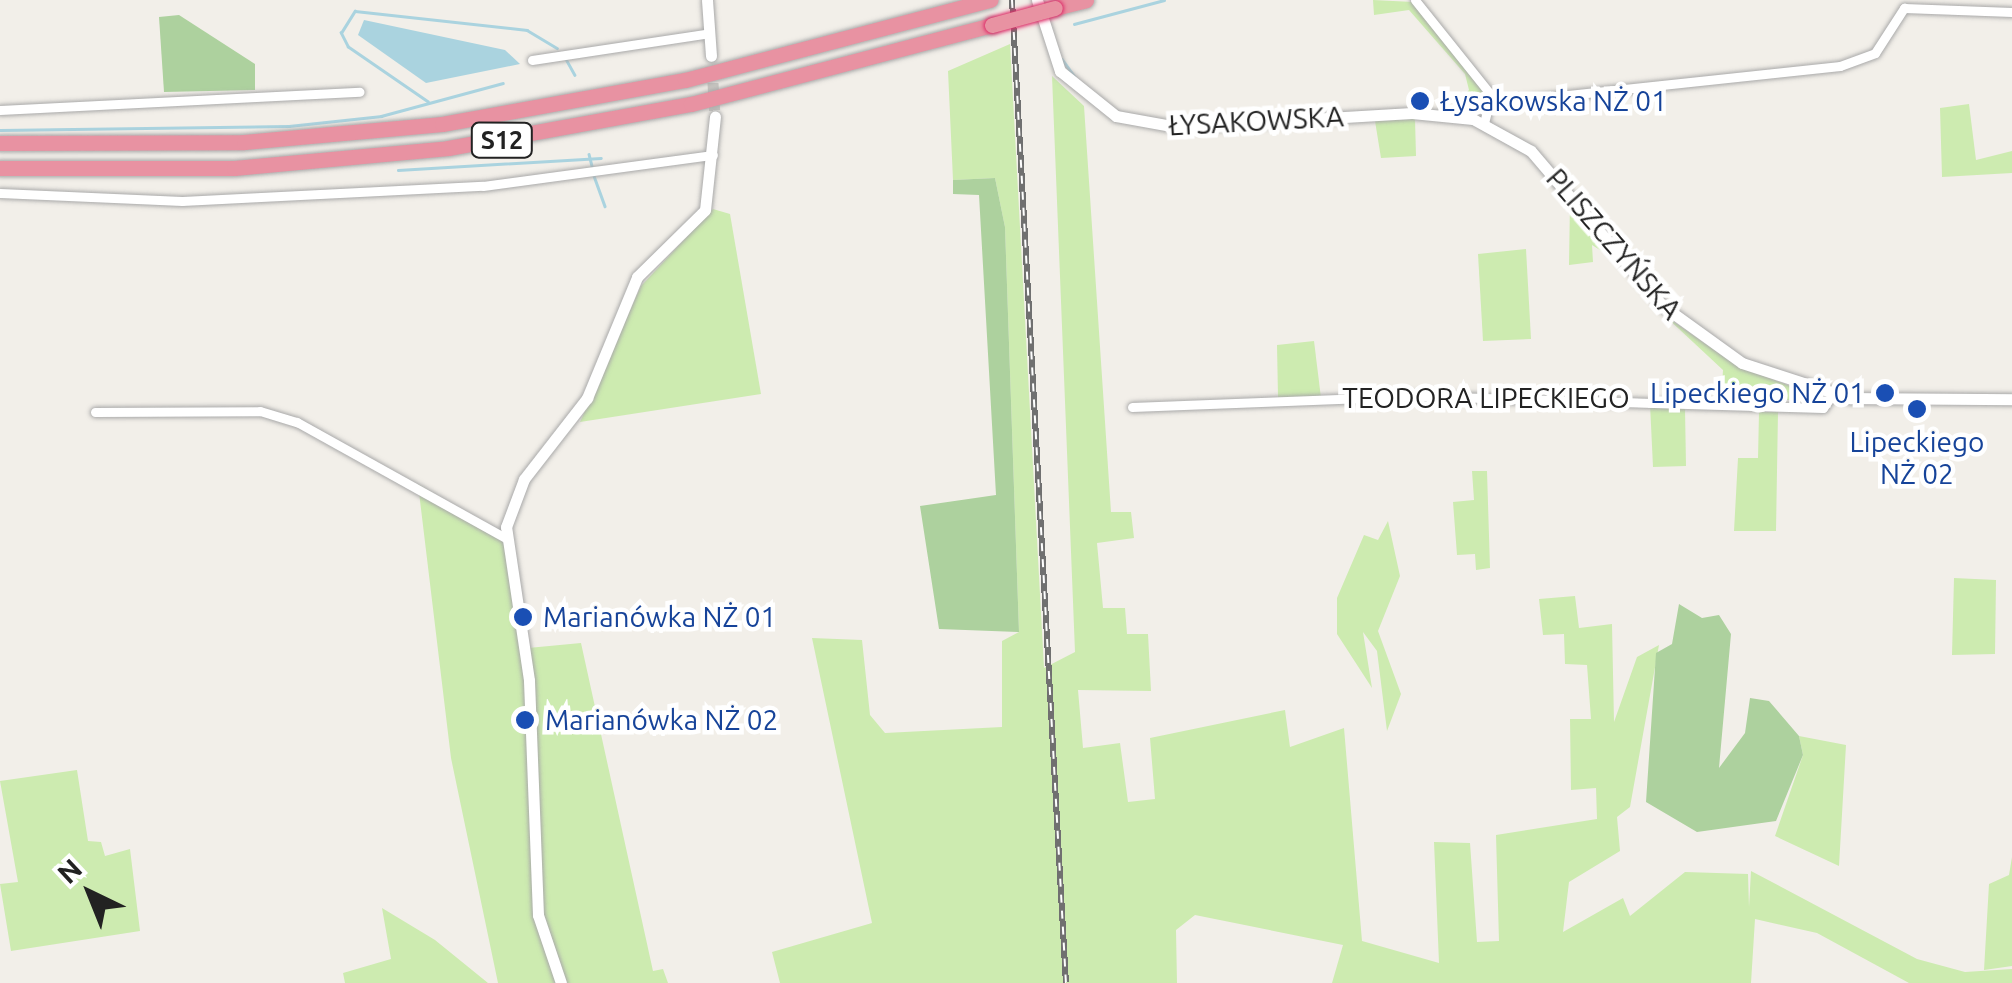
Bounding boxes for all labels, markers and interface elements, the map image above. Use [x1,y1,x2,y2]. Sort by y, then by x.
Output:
place label: Łysakowska NŻ 01 [1440,84,1667,118]
marker: Łysakowska NŻ 01 [1409,90,1431,112]
street label: ŁYSAKOWSKA [1167,100,1345,142]
road number: S12 [470,120,534,160]
street label: PLISZCZYŃSKA [1539,162,1689,326]
place label: Lipeckiego NŻ 01 [1650,376,1865,410]
street label: TEODORA LIPECKIEGO [1342,381,1630,415]
marker: Lipeckiego NŻ 01 [1874,382,1896,404]
marker: Lipeckiego NŻ 02 [1906,398,1928,420]
place label: Lipeckiego NŻ 02 [1850,425,1984,491]
place label: Marianówka NŻ 01 [543,600,776,634]
marker: Marianówka NŻ 01 [512,606,534,628]
place label: Marianówka NŻ 02 [545,703,778,737]
marker: Marianówka NŻ 02 [514,709,536,731]
north arrow [40,843,140,943]
text: N [51,852,87,889]

